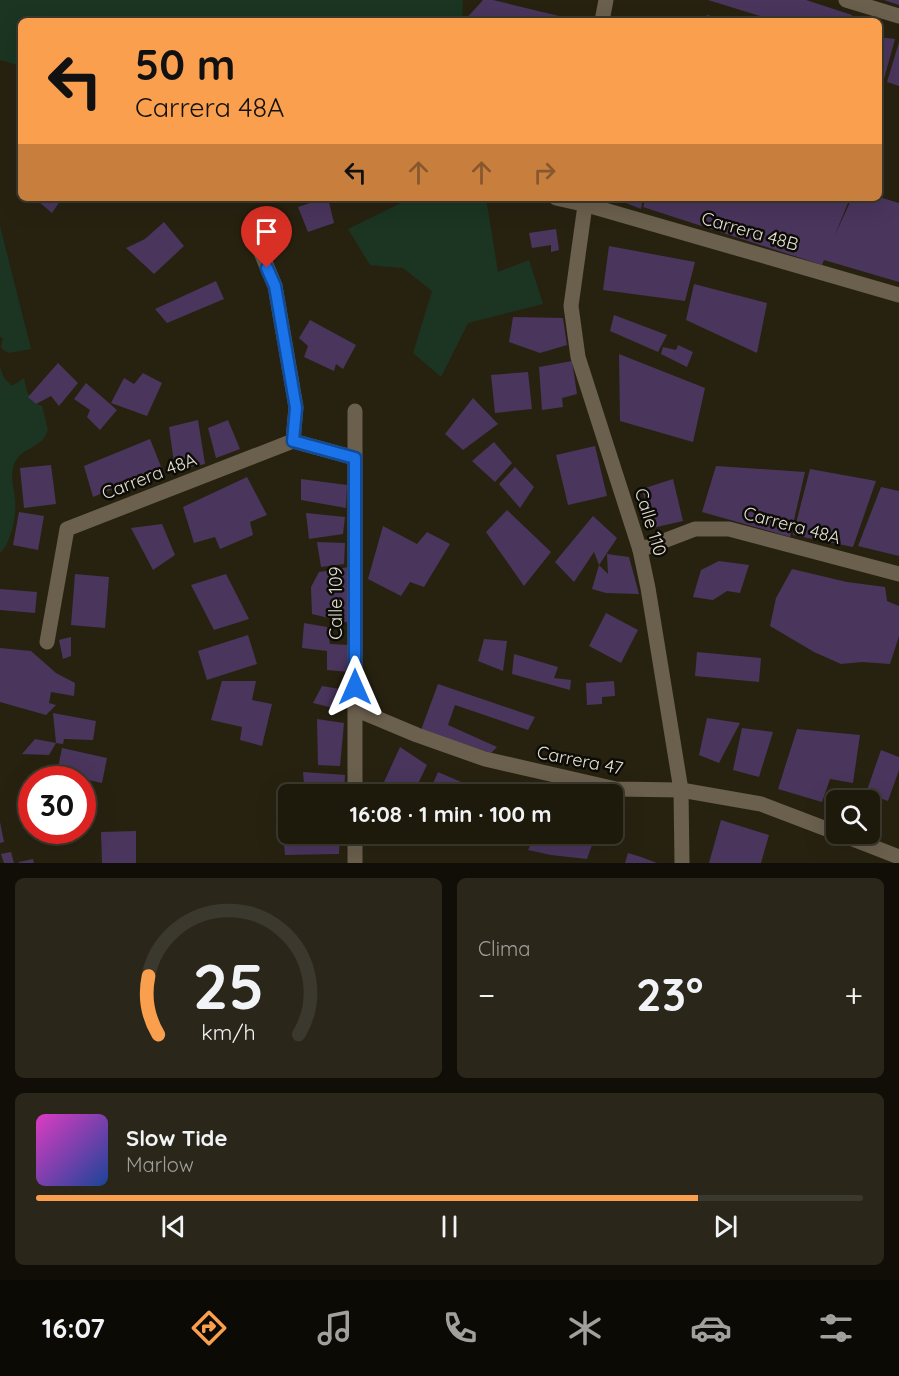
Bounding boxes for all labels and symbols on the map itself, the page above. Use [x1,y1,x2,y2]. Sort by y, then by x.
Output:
pin [241,206,292,268]
street label: Carrera 48B [699,206,801,256]
street label: Carrera 48A [98,447,200,505]
street label: Calle 110 [630,485,672,559]
street label: Carrera 48A [741,501,843,549]
street label: Calle 109 [324,566,347,640]
position arrow [323,655,387,719]
street label: Carrera 47 [535,740,625,780]
speed limit sign: 30 [18,766,96,844]

